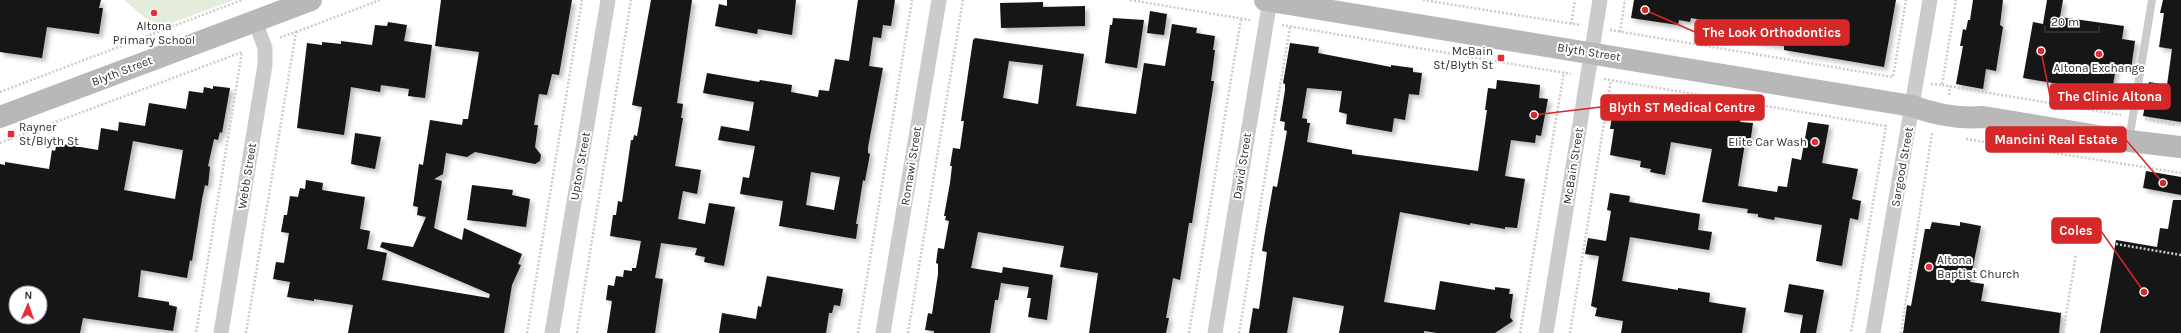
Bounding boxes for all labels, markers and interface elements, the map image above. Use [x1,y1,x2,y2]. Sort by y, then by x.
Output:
marker: Altona Primary School [149,8,159,18]
scale bar [2045,8,2099,34]
text: 20 m [2051,15,2079,29]
place label: Altona Primary School [113,19,195,47]
callout: The Look Orthodontics [1695,20,1849,45]
text: The Look Orthodontics [1703,25,1841,40]
street label: Blyth Street [1556,40,1622,64]
place label: McBain St/Blyth St [1433,44,1493,72]
marker: Altona Exchange [2094,49,2104,59]
street label: Blyth Street [90,53,155,89]
marker: McBain St/Blyth St [1496,53,1506,63]
place label: Altona Exchange [2053,61,2145,75]
callout: The Clinic Altona [2050,84,2170,109]
text: The Clinic Altona [2058,89,2162,104]
callout: Blyth ST Medical Centre [1601,95,1764,120]
text: Blyth ST Medical Centre [1609,100,1755,115]
place label: Rayner St/Blyth St [19,120,79,148]
street label: Romawi Street [898,125,924,207]
street label: McBain Street [1560,126,1586,205]
street label: Sargood Street [1888,126,1916,208]
callout: Mancini Real Estate [1986,127,2126,152]
marker: Rayner St/Blyth St [6,129,16,139]
street label: Upton Street [567,130,593,201]
street label: David Street [1230,131,1254,200]
text: Mancini Real Estate [1994,132,2118,147]
place label: Elite Car Wash [1728,135,1807,149]
marker: Elite Car Wash [1810,137,1820,147]
street label: Webb Street [235,142,259,210]
callout: Coles [2052,218,2101,243]
text: Coles [2059,223,2093,238]
place label: Altona Baptist Church [1937,253,2019,281]
marker: Altona Baptist Church [1924,262,1934,272]
north arrow [8,285,48,325]
text: N [24,289,33,302]

